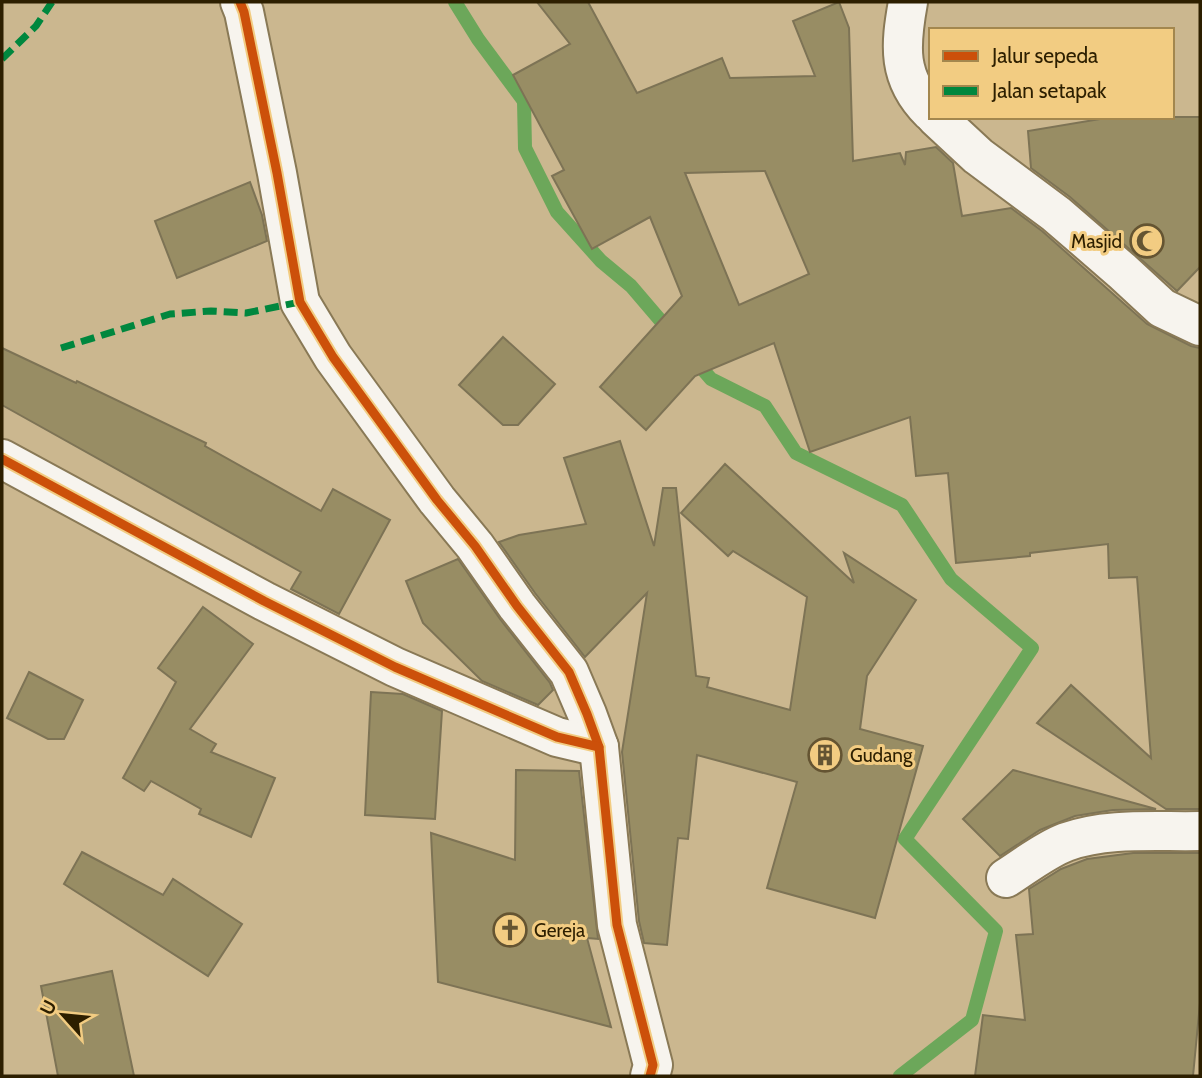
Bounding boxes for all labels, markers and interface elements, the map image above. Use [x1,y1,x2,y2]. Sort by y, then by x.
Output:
legend [929,28,1174,119]
text: Jalur sepeda [991,43,1098,68]
text: Jalan setapak [991,78,1107,103]
mosque icon: Masjid [1128,222,1166,260]
place label: Masjid [1071,230,1122,253]
building icon: Gudang [806,736,844,774]
place label: Gudang [850,744,913,767]
church icon: Gereja [491,911,529,949]
place label: Gereja [534,919,585,942]
north arrow [28,980,98,1050]
text: U [35,996,62,1019]

